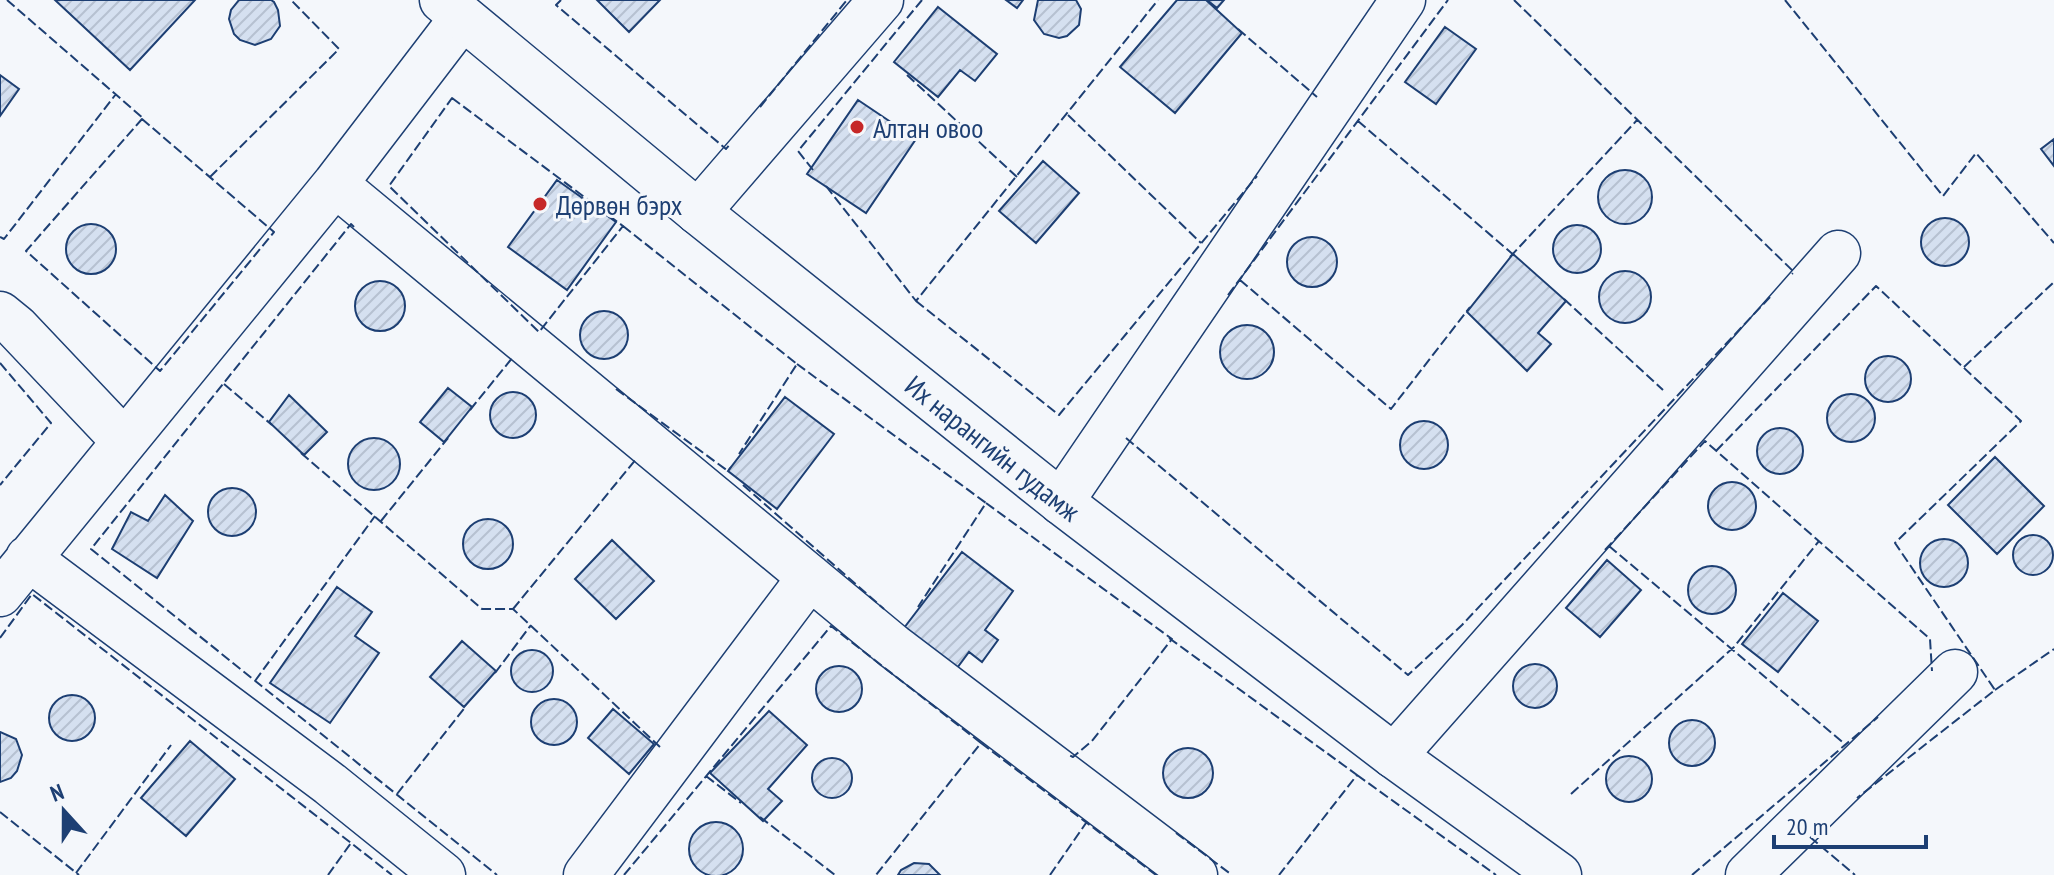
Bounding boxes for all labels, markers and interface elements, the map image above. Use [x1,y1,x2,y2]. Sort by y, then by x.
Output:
place label: Алтан овоо [873,109,983,146]
marker: Алтан овоо [848,118,866,136]
place label: Дөрвөн бэрх [556,186,682,223]
marker: Дөрвөн бэрх [531,195,549,213]
street label: Их нарангийн гудамж [898,367,1089,529]
north arrow [24,771,104,851]
text: N [46,777,67,808]
scale bar [1774,799,1926,849]
text: 20 m [1786,811,1828,842]

